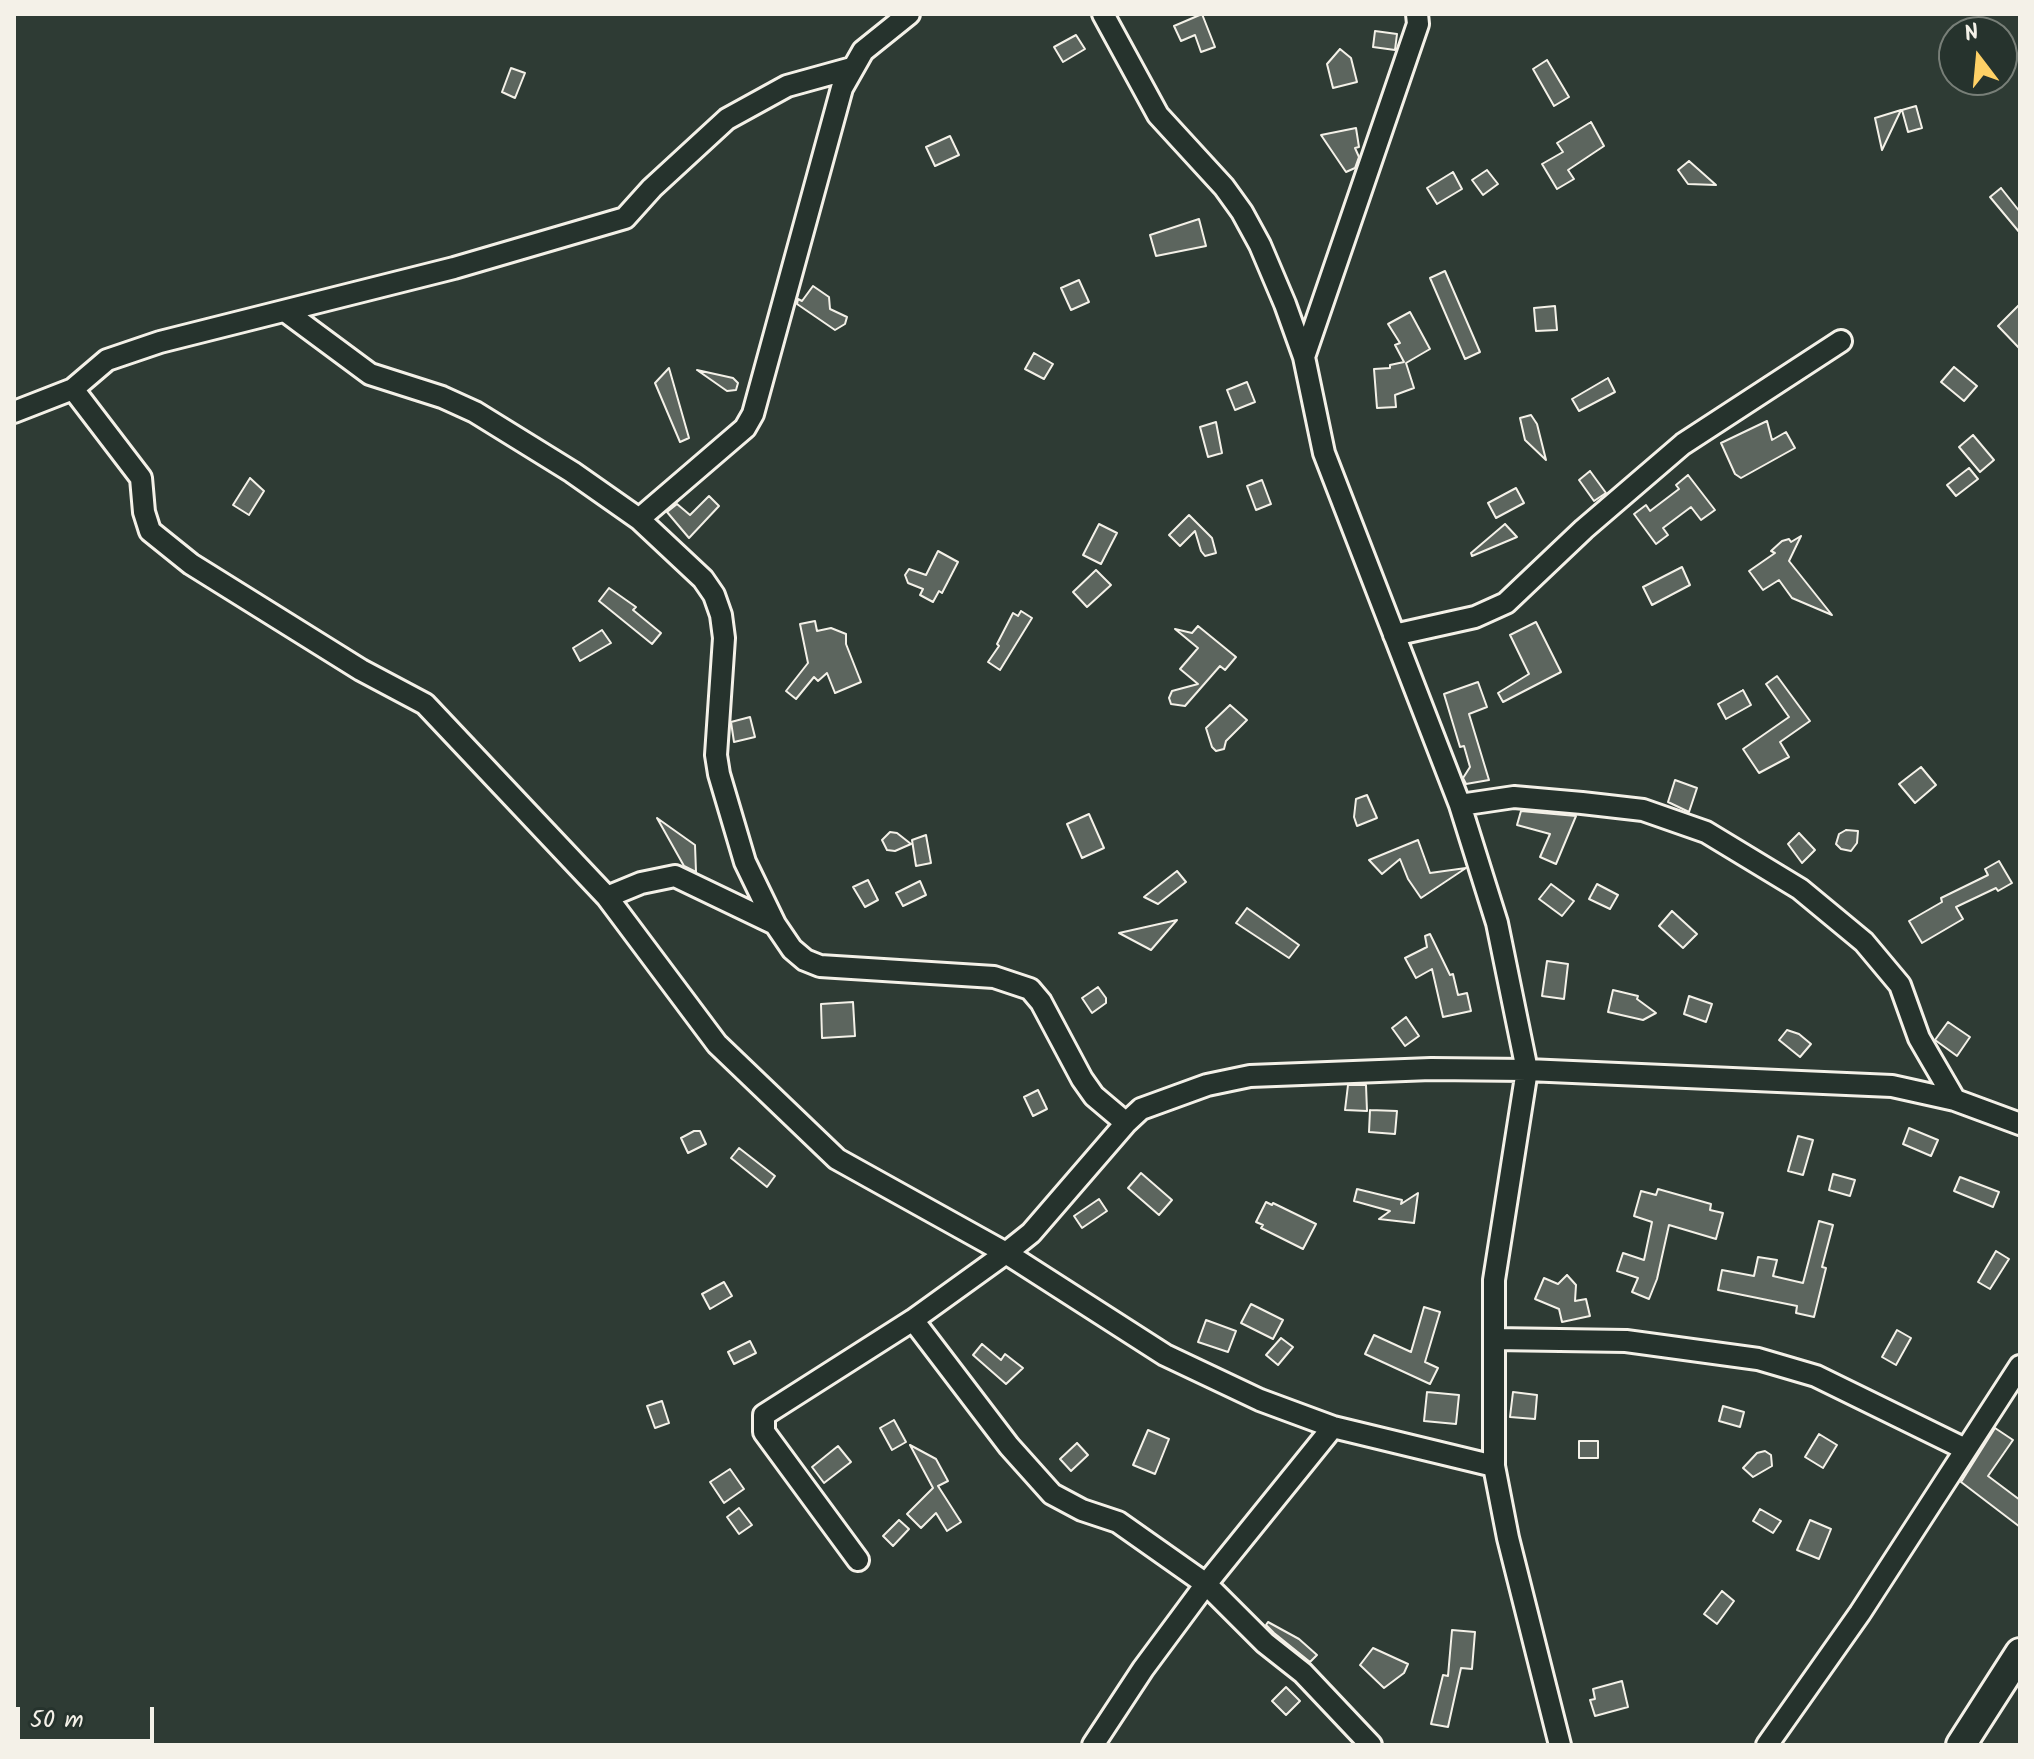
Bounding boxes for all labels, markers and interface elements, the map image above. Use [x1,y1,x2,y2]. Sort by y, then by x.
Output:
north arrow [1938,16,2018,96]
text: N [1960,16,1983,53]
scale bar [20,1691,158,1741]
text: 50 m [30,1701,84,1740]

